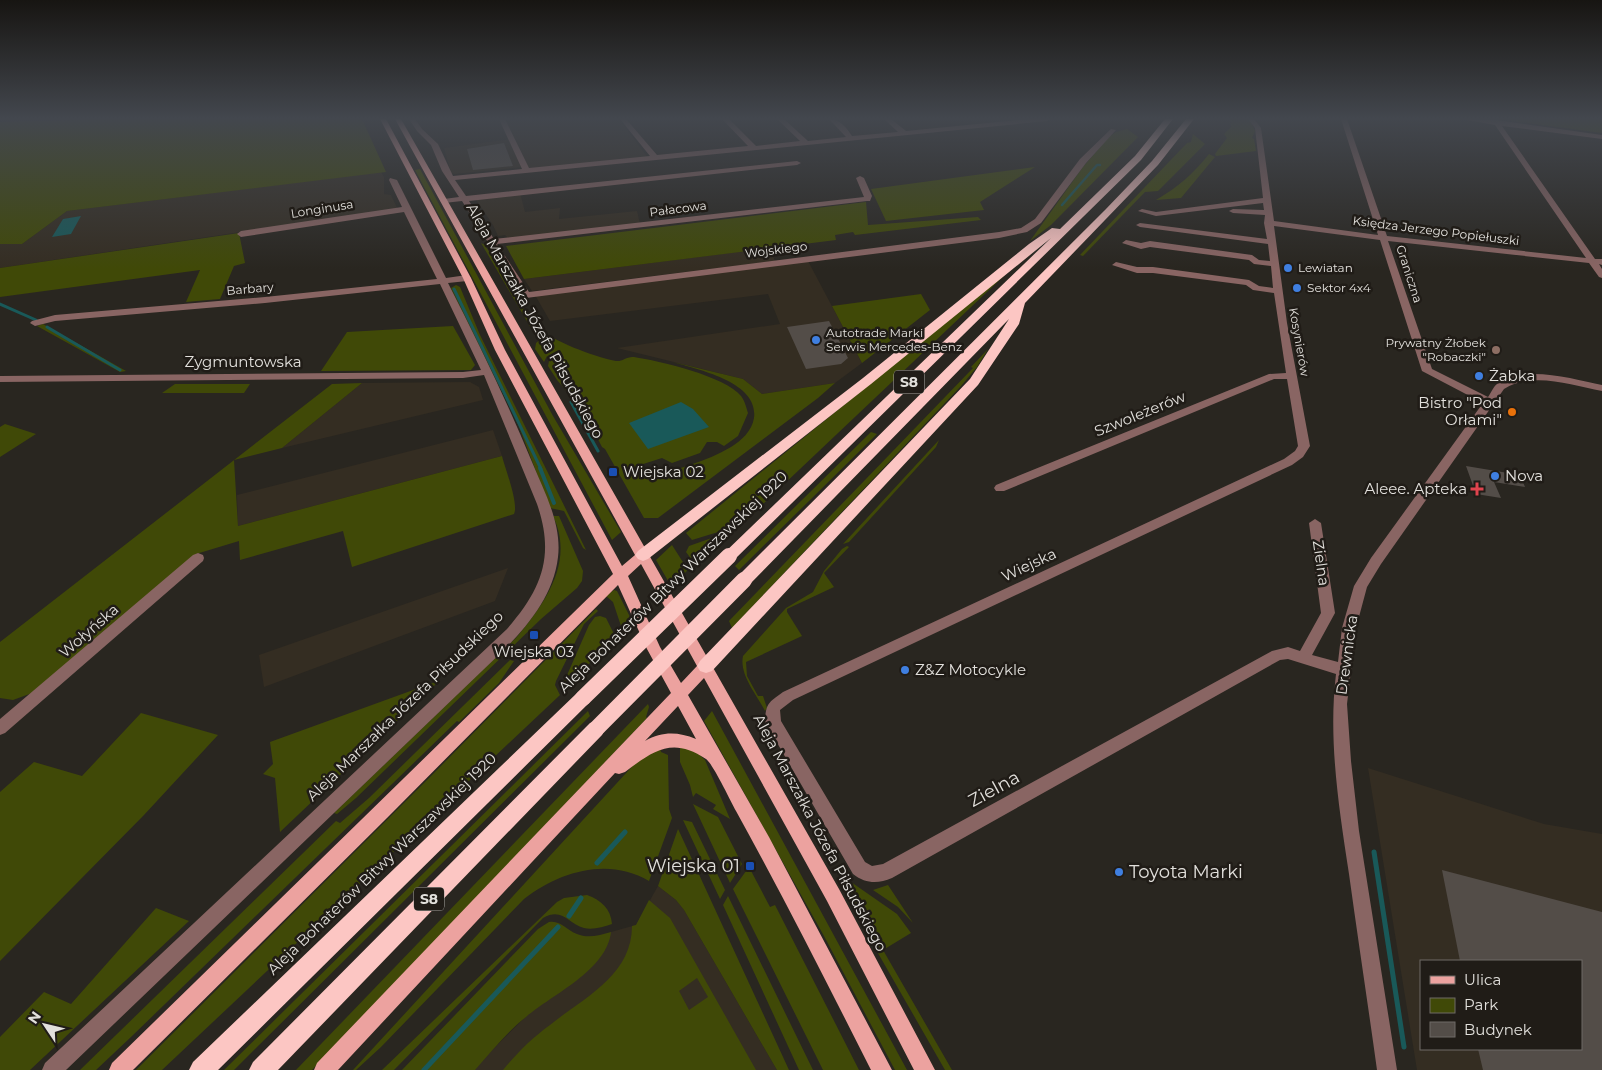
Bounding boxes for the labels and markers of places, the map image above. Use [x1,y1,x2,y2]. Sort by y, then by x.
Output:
place label: Lewiatan [1298,260,1353,275]
marker: Lewiatan [1282,262,1294,274]
place label: Sektor 4x4 [1307,280,1371,295]
marker: Sektor 4x4 [1291,282,1303,294]
place label: Autotrade Marki Serwis Mercedes-Benz [826,325,962,354]
marker: Autotrade Marki Serwis Mercedes-Benz [810,334,822,346]
place label: Prywatny Żłobek "Robaczki" [1385,335,1487,364]
marker: Prywatny Żłobek "Robaczki" [1490,344,1502,356]
place label: Żabka [1489,366,1535,385]
marker: Żabka [1473,370,1485,382]
place label: Bistro "Pod Orłami" [1418,393,1502,429]
marker: Bistro "Pod Orłami" [1506,406,1518,418]
place label: Wiejska 02 [623,462,704,481]
marker: Wiejska 02 [607,466,619,478]
place label: Nova [1505,466,1543,485]
marker: Nova [1489,470,1501,482]
place label: Aleee. Apteka [1364,479,1467,498]
marker: Aleee. Apteka [1471,483,1483,495]
marker: Wiejska 03 [528,629,540,641]
place label: Wiejska 03 [494,642,574,661]
place label: Z&Z Motocykle [915,660,1026,679]
marker: Z&Z Motocykle [899,664,911,676]
place label: Wiejska 01 [647,855,740,877]
marker: Wiejska 01 [744,860,756,872]
place label: Toyota Marki [1129,861,1243,883]
marker: Toyota Marki [1113,866,1125,878]

